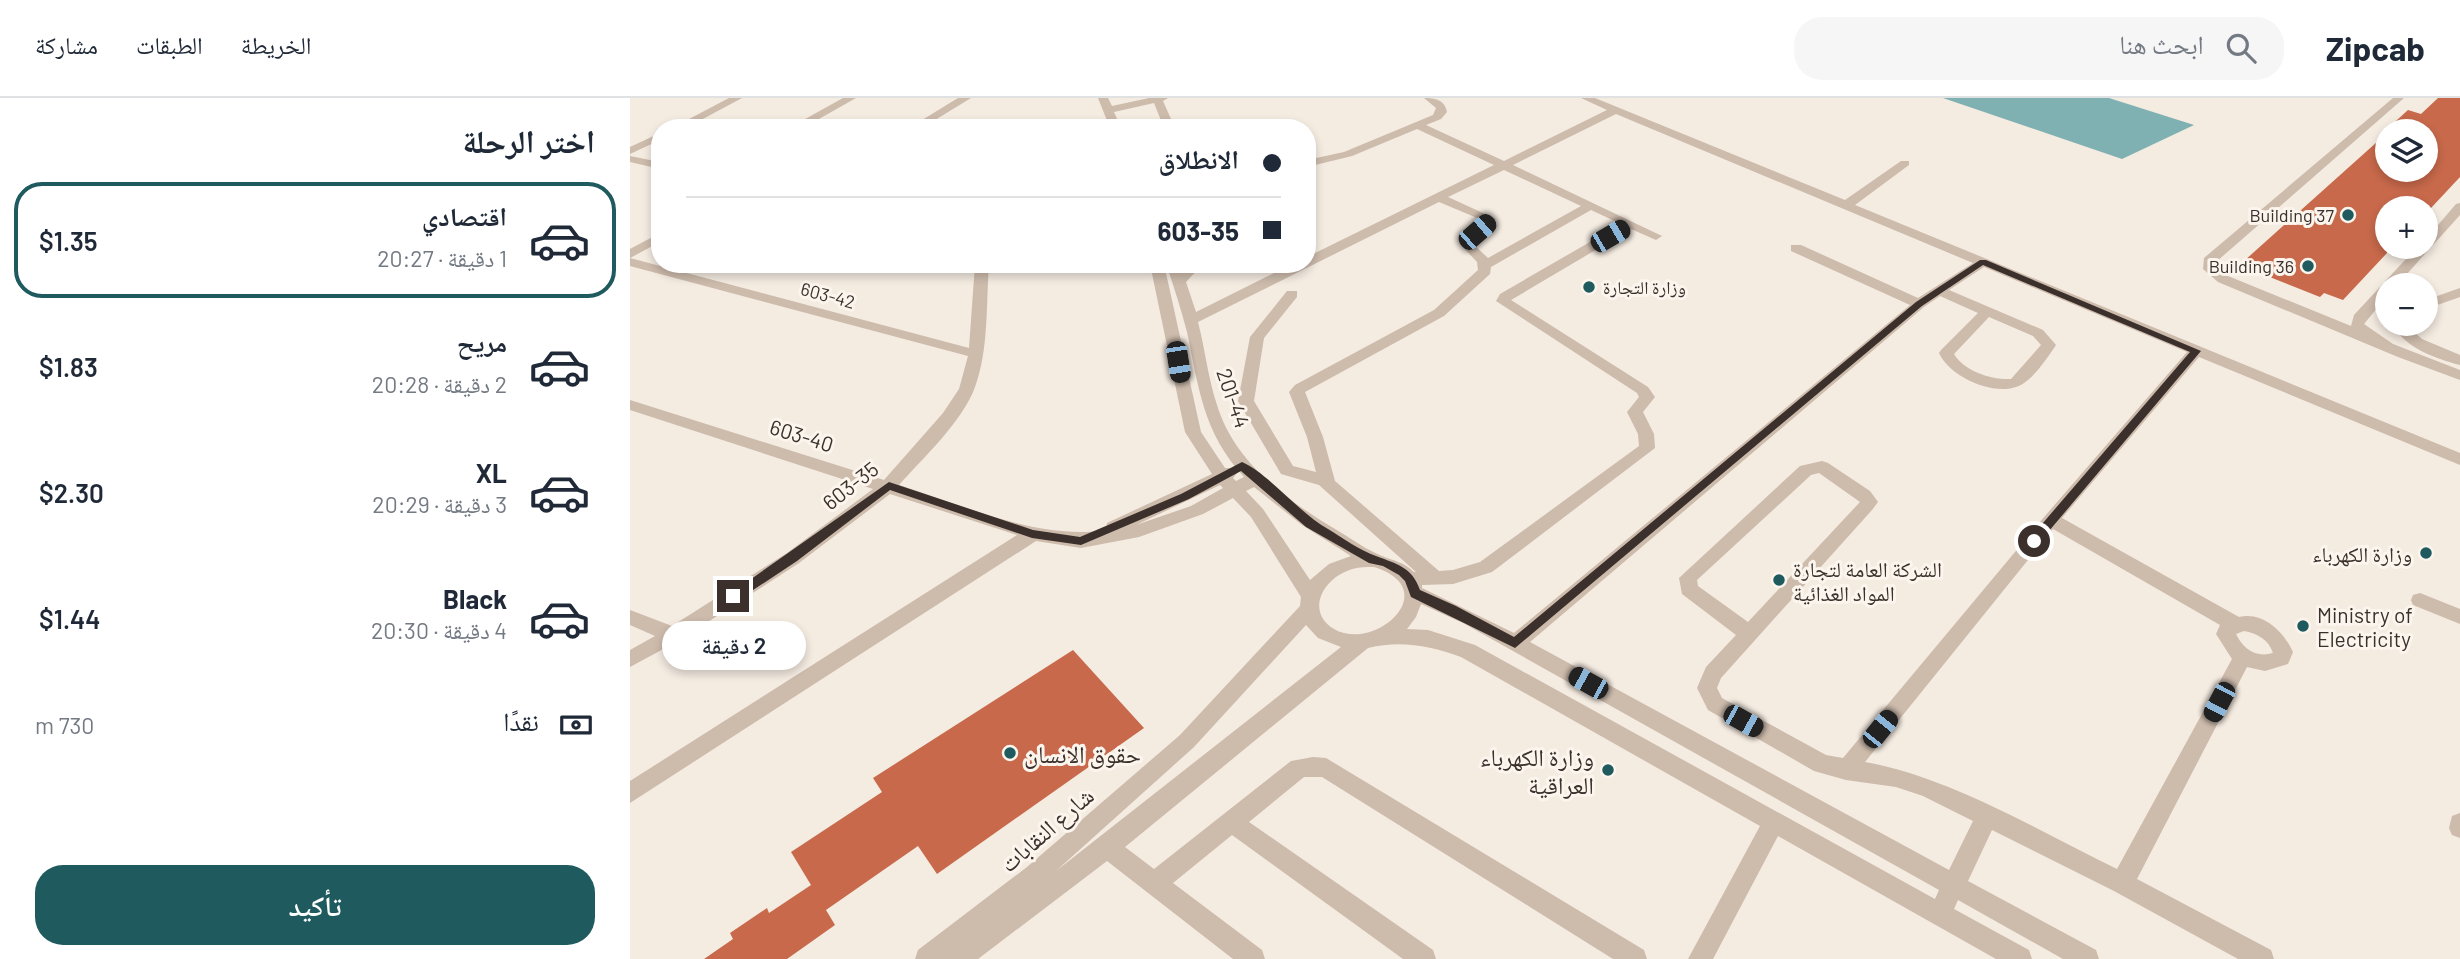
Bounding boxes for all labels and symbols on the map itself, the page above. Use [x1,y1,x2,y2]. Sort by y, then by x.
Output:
place label: Building 37 [2249,204,2334,226]
marker: Building 37 [2340,207,2356,223]
car [1455,210,1500,254]
car [1587,216,1634,256]
place label: Building 36 [2209,255,2294,277]
marker: Building 36 [2300,258,2316,274]
place label: وزارة التجارة [1603,276,1686,298]
street label: 603-42 [798,277,858,313]
marker: وزارة التجارة [1581,279,1597,295]
car [1165,340,1192,384]
street label: 201-44 [1212,365,1256,431]
street label: 603-40 [767,414,837,456]
street label: 603-35 [817,456,883,514]
route start [2018,525,2050,557]
place label: وزارة الكهرباء [2312,541,2412,567]
marker: وزارة الكهرباء [2418,545,2434,561]
place label: الشركة العامة لتجارة المواد الغذائية [1793,556,1942,605]
marker: الشركة العامة لتجارة المواد الغذائية [1771,572,1787,588]
route end [717,580,749,612]
place label: Ministry of Electricity [2317,602,2413,651]
marker: Ministry of Electricity [2295,618,2311,634]
callout: 2 دقيقة [661,620,805,670]
car [1565,664,1612,702]
car [2200,679,2239,725]
car [1720,702,1767,740]
car [1859,706,1902,752]
place label: حقوق الانسان [1024,739,1141,769]
place label: وزارة الكهرباء العراقية [1480,742,1594,799]
marker: حقوق الانسان [1002,745,1018,761]
marker: وزارة الكهرباء العراقية [1600,762,1616,778]
street label: شارع النقابات [993,780,1100,879]

